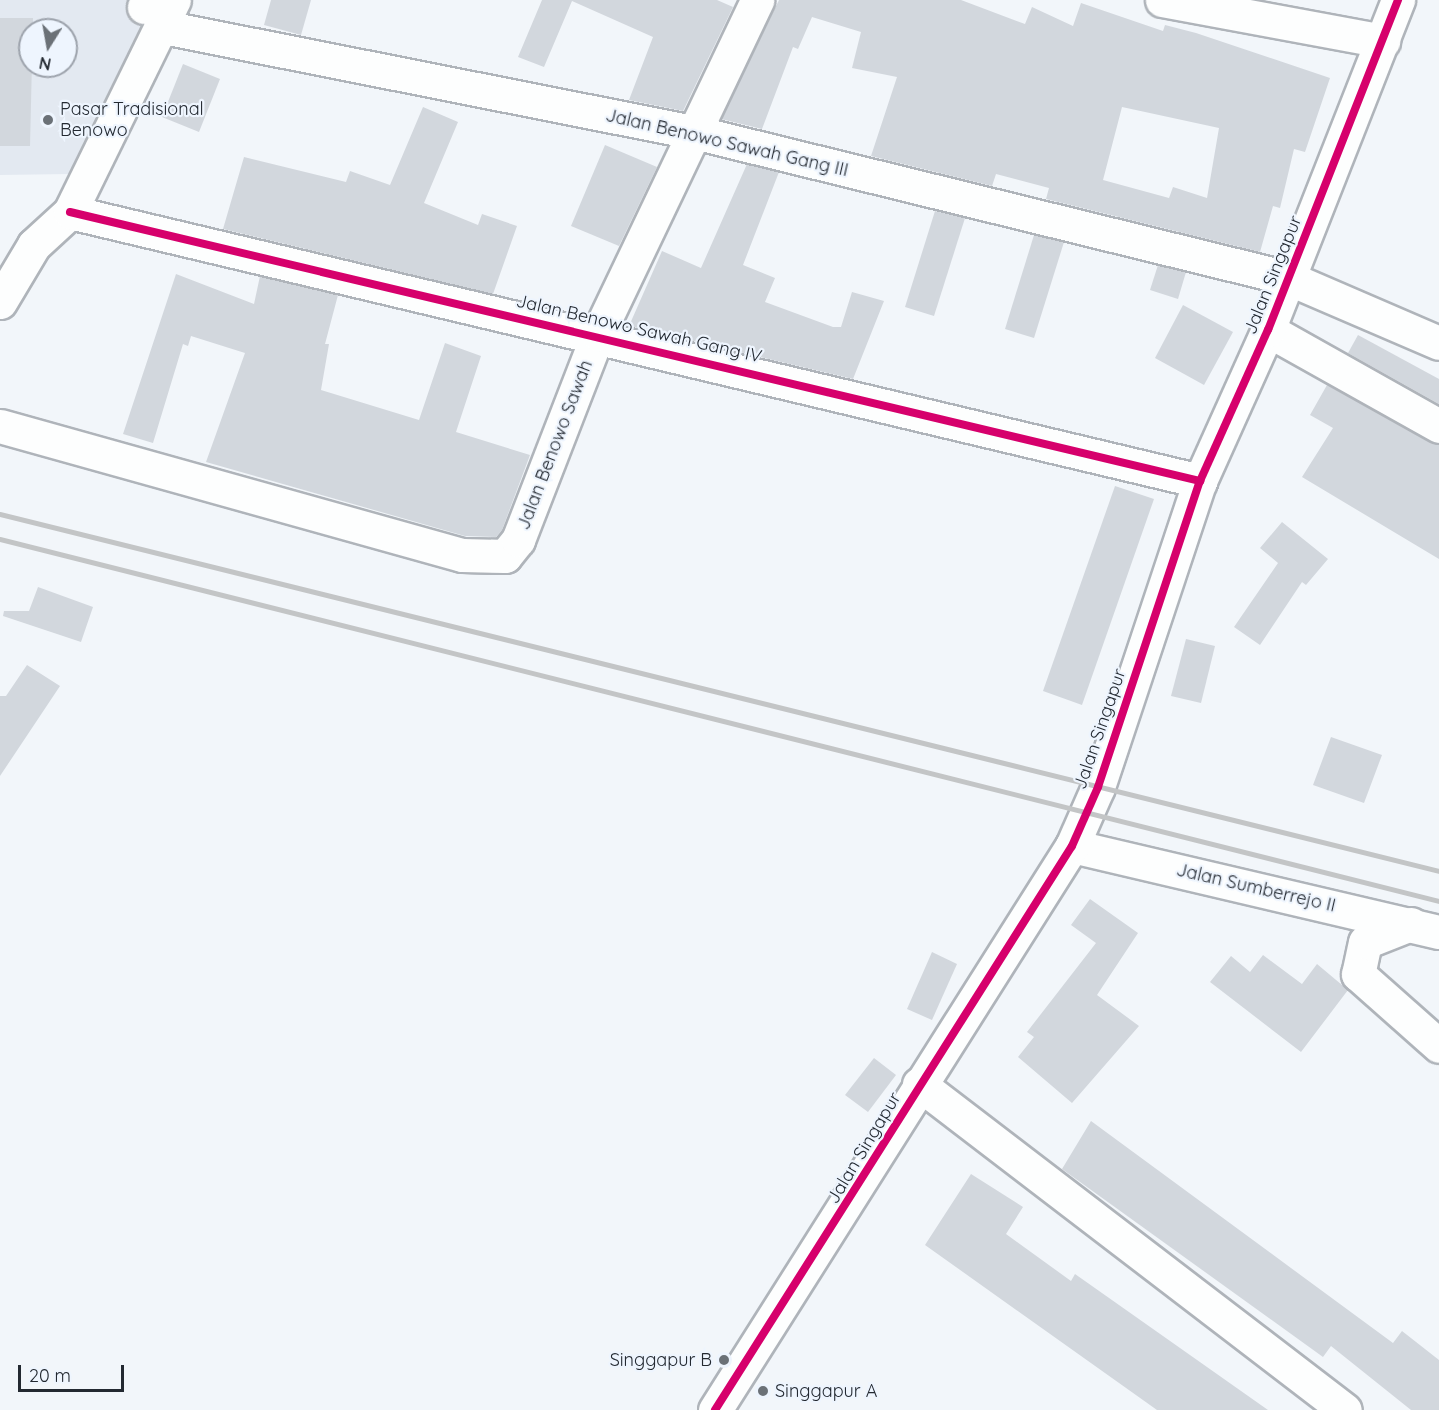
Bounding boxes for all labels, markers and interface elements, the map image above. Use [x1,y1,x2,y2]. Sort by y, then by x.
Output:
north arrow [18,18,78,78]
text: N [37,53,53,75]
place label: Pasar Tradisional Benowo [60,99,204,142]
street label: Jalan Benowo Sawah Gang III [604,105,850,181]
marker: Pasar Tradisional Benowo [41,113,55,127]
street label: Jalan Singapur [1239,213,1307,337]
street label: Jalan Benowo Sawah Gang IV [514,290,764,368]
street label: Jalan Benowo Sawah [513,357,597,533]
street label: Jalan Singapur [1069,666,1131,792]
street label: Jalan Sumberrejo II [1174,859,1338,917]
street label: Jalan Singapur [822,1088,906,1208]
place label: Singgapur B [610,1349,712,1371]
scale bar [21,1353,128,1391]
marker: Singgapur B [717,1353,731,1367]
text: 20 m [29,1364,71,1387]
place label: Singgapur A [775,1380,877,1402]
marker: Singgapur A [756,1384,770,1398]

